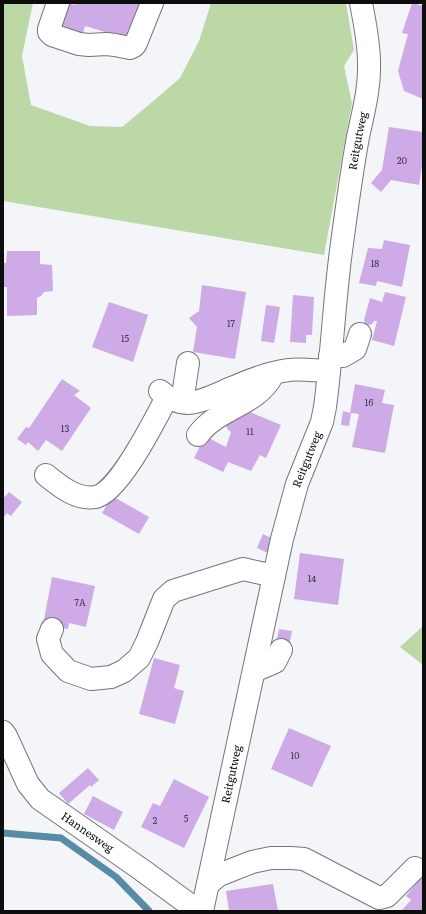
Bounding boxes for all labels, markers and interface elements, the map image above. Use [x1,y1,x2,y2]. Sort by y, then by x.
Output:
street label: Reitgutweg [343,109,371,171]
house number: 20 [397,153,407,167]
house number: 18 [371,256,379,270]
house number: 17 [227,316,235,330]
house number: 15 [121,331,130,345]
house number: 16 [365,395,373,409]
house number: 13 [61,421,69,435]
house number: 11 [246,424,254,438]
street label: Reitgutweg [287,428,325,490]
house number: 14 [308,571,316,585]
house number: 7A [74,595,86,609]
street label: Reitgutweg [216,742,245,805]
house number: 10 [291,748,299,762]
street label: Hannesweg [58,807,119,856]
house number: 5 [184,811,189,825]
house number: 2 [153,813,158,827]

